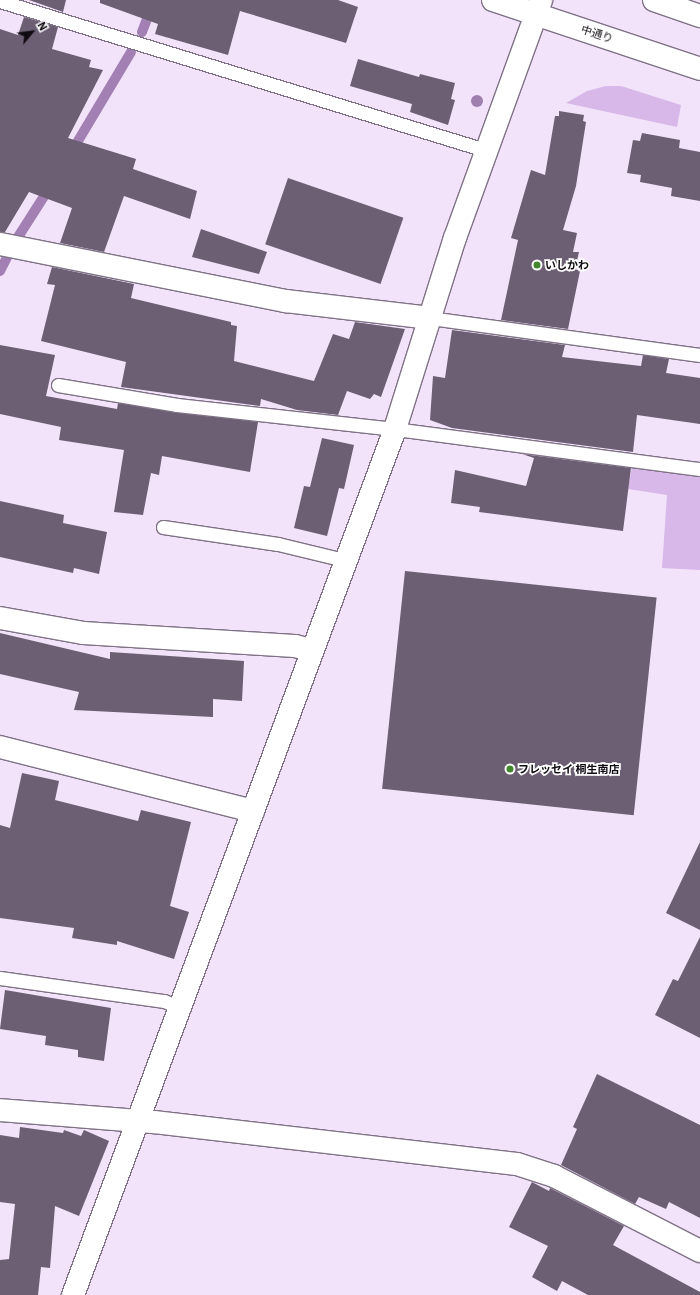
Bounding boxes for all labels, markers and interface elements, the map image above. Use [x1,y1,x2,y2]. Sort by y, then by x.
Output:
north arrow [12,12,52,52]
text: N [34,19,51,33]
street label: 中通り [579,23,615,45]
place label: いしかわ [545,258,589,272]
marker: いしかわ [532,260,542,270]
place label: フレッセイ 桐生南店 [518,762,620,776]
marker: フレッセイ 桐生南店 [505,764,515,774]

